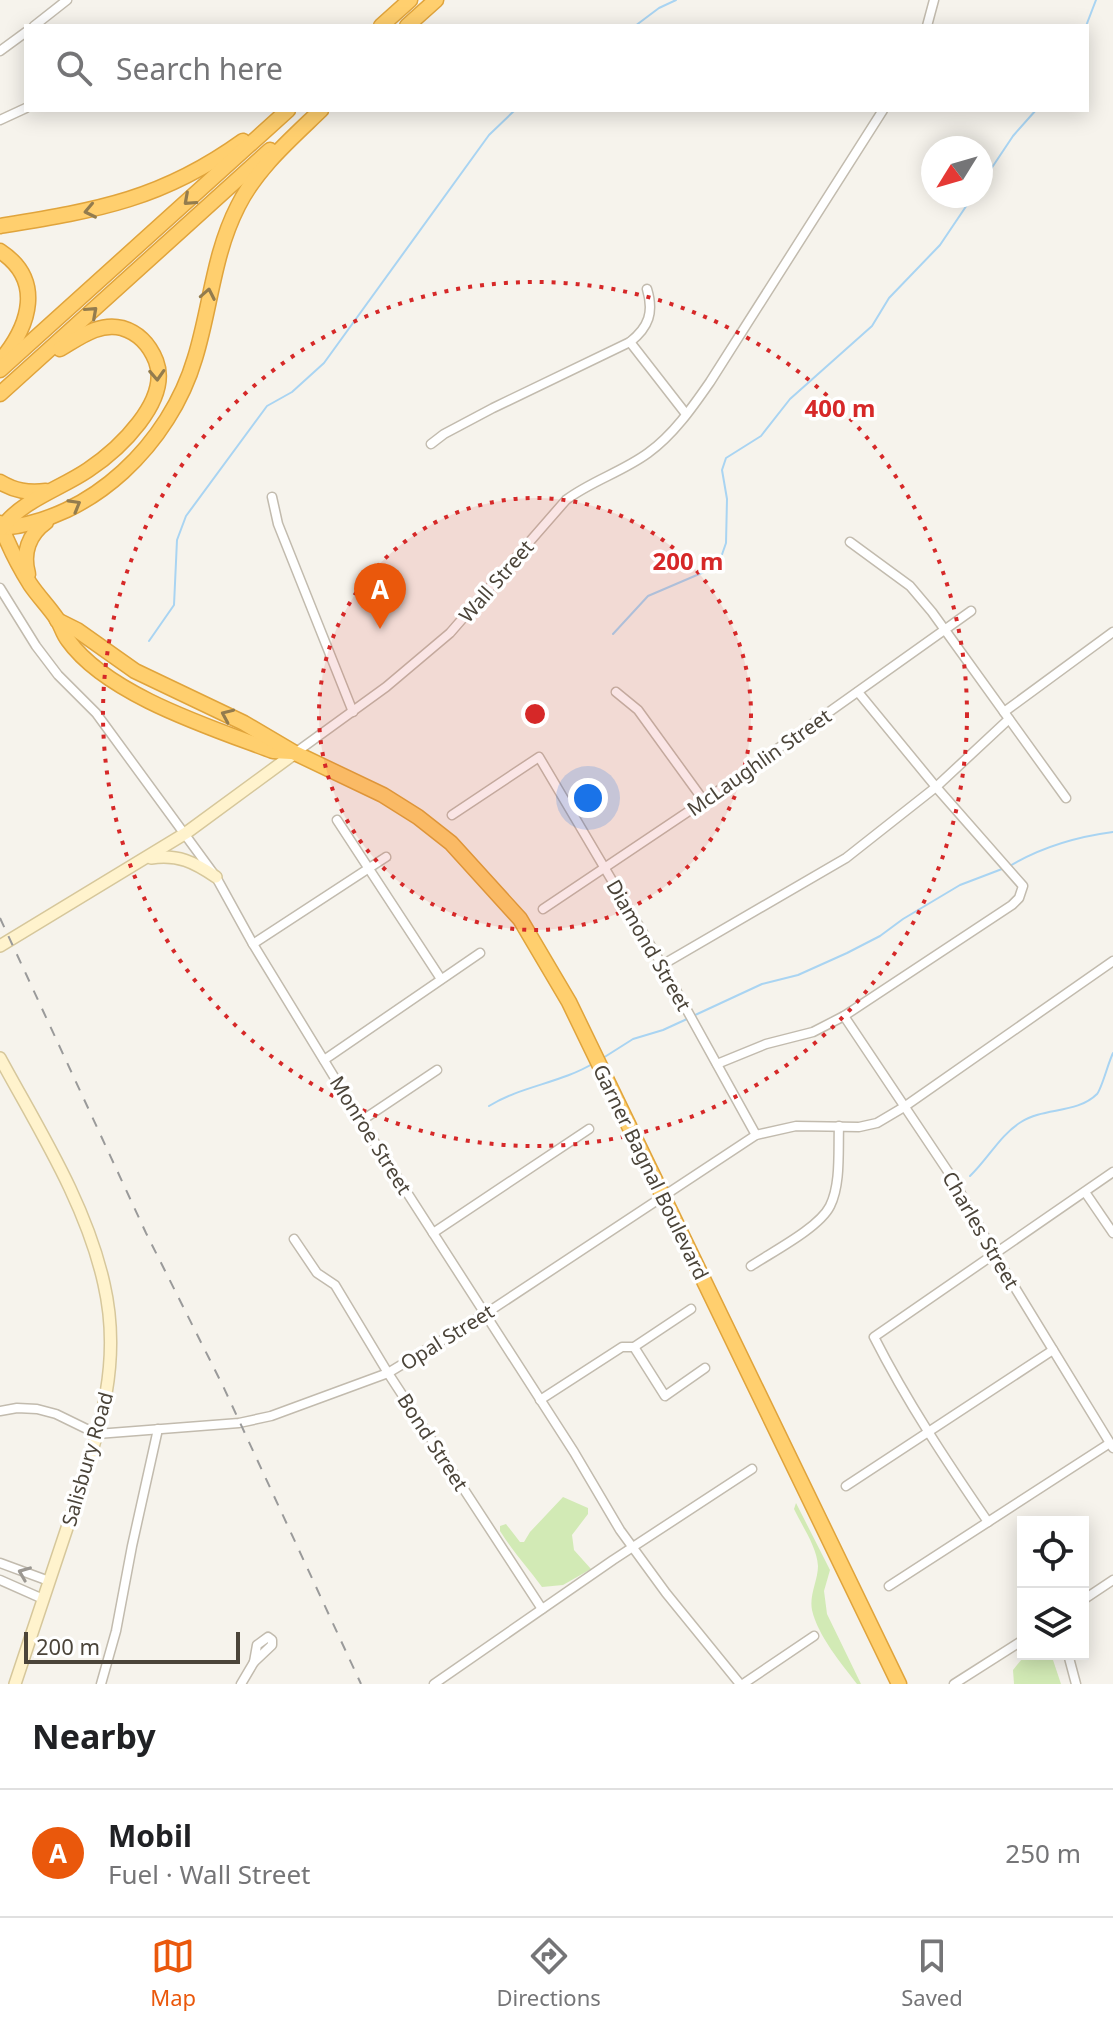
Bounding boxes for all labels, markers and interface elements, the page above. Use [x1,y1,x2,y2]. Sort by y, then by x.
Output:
search box [24,24,1089,112]
icon: search [52,46,96,90]
text: Search here [116,48,283,89]
north arrow [921,136,993,208]
one-way arrow [184,190,199,205]
one-way arrow [84,202,97,219]
one-way arrow [199,287,216,301]
one-way arrow [82,307,97,322]
one-way arrow [148,369,165,382]
text: 400 m [805,391,875,424]
one-way arrow [66,499,81,515]
street label: Wall Street [453,534,539,628]
text: 200 m [653,544,723,577]
pin: A [354,563,406,629]
centre of rings [521,700,549,728]
street label: McLaughlin Street [682,702,836,822]
one-way arrow [221,709,235,725]
your location [568,778,608,818]
street label: Diamond Street [600,874,698,1016]
street label: Garner Bagnal Boulevard [587,1060,715,1284]
street label: Monroe Street [324,1071,418,1199]
street label: Charles Street [936,1166,1026,1294]
street label: Opal Street [395,1298,499,1376]
street label: Bond Street [392,1388,474,1496]
street label: Salisbury Road [55,1389,119,1529]
map controls [1017,1516,1089,1660]
button: locate [1017,1516,1089,1588]
one-way arrow [18,1566,32,1583]
button: layers [1017,1588,1089,1660]
scale bar [24,1628,240,1664]
text: 200 m [36,1631,100,1661]
text: Nearby [32,1713,156,1759]
text: Mobil [108,1815,192,1856]
text: A [49,1835,67,1871]
text: 250 m [1005,1835,1081,1871]
text: Fuel · Wall Street [108,1856,310,1892]
tab: Map [150,1934,196,2012]
tab: Directions [496,1934,601,2012]
tab: Saved [901,1934,963,2012]

